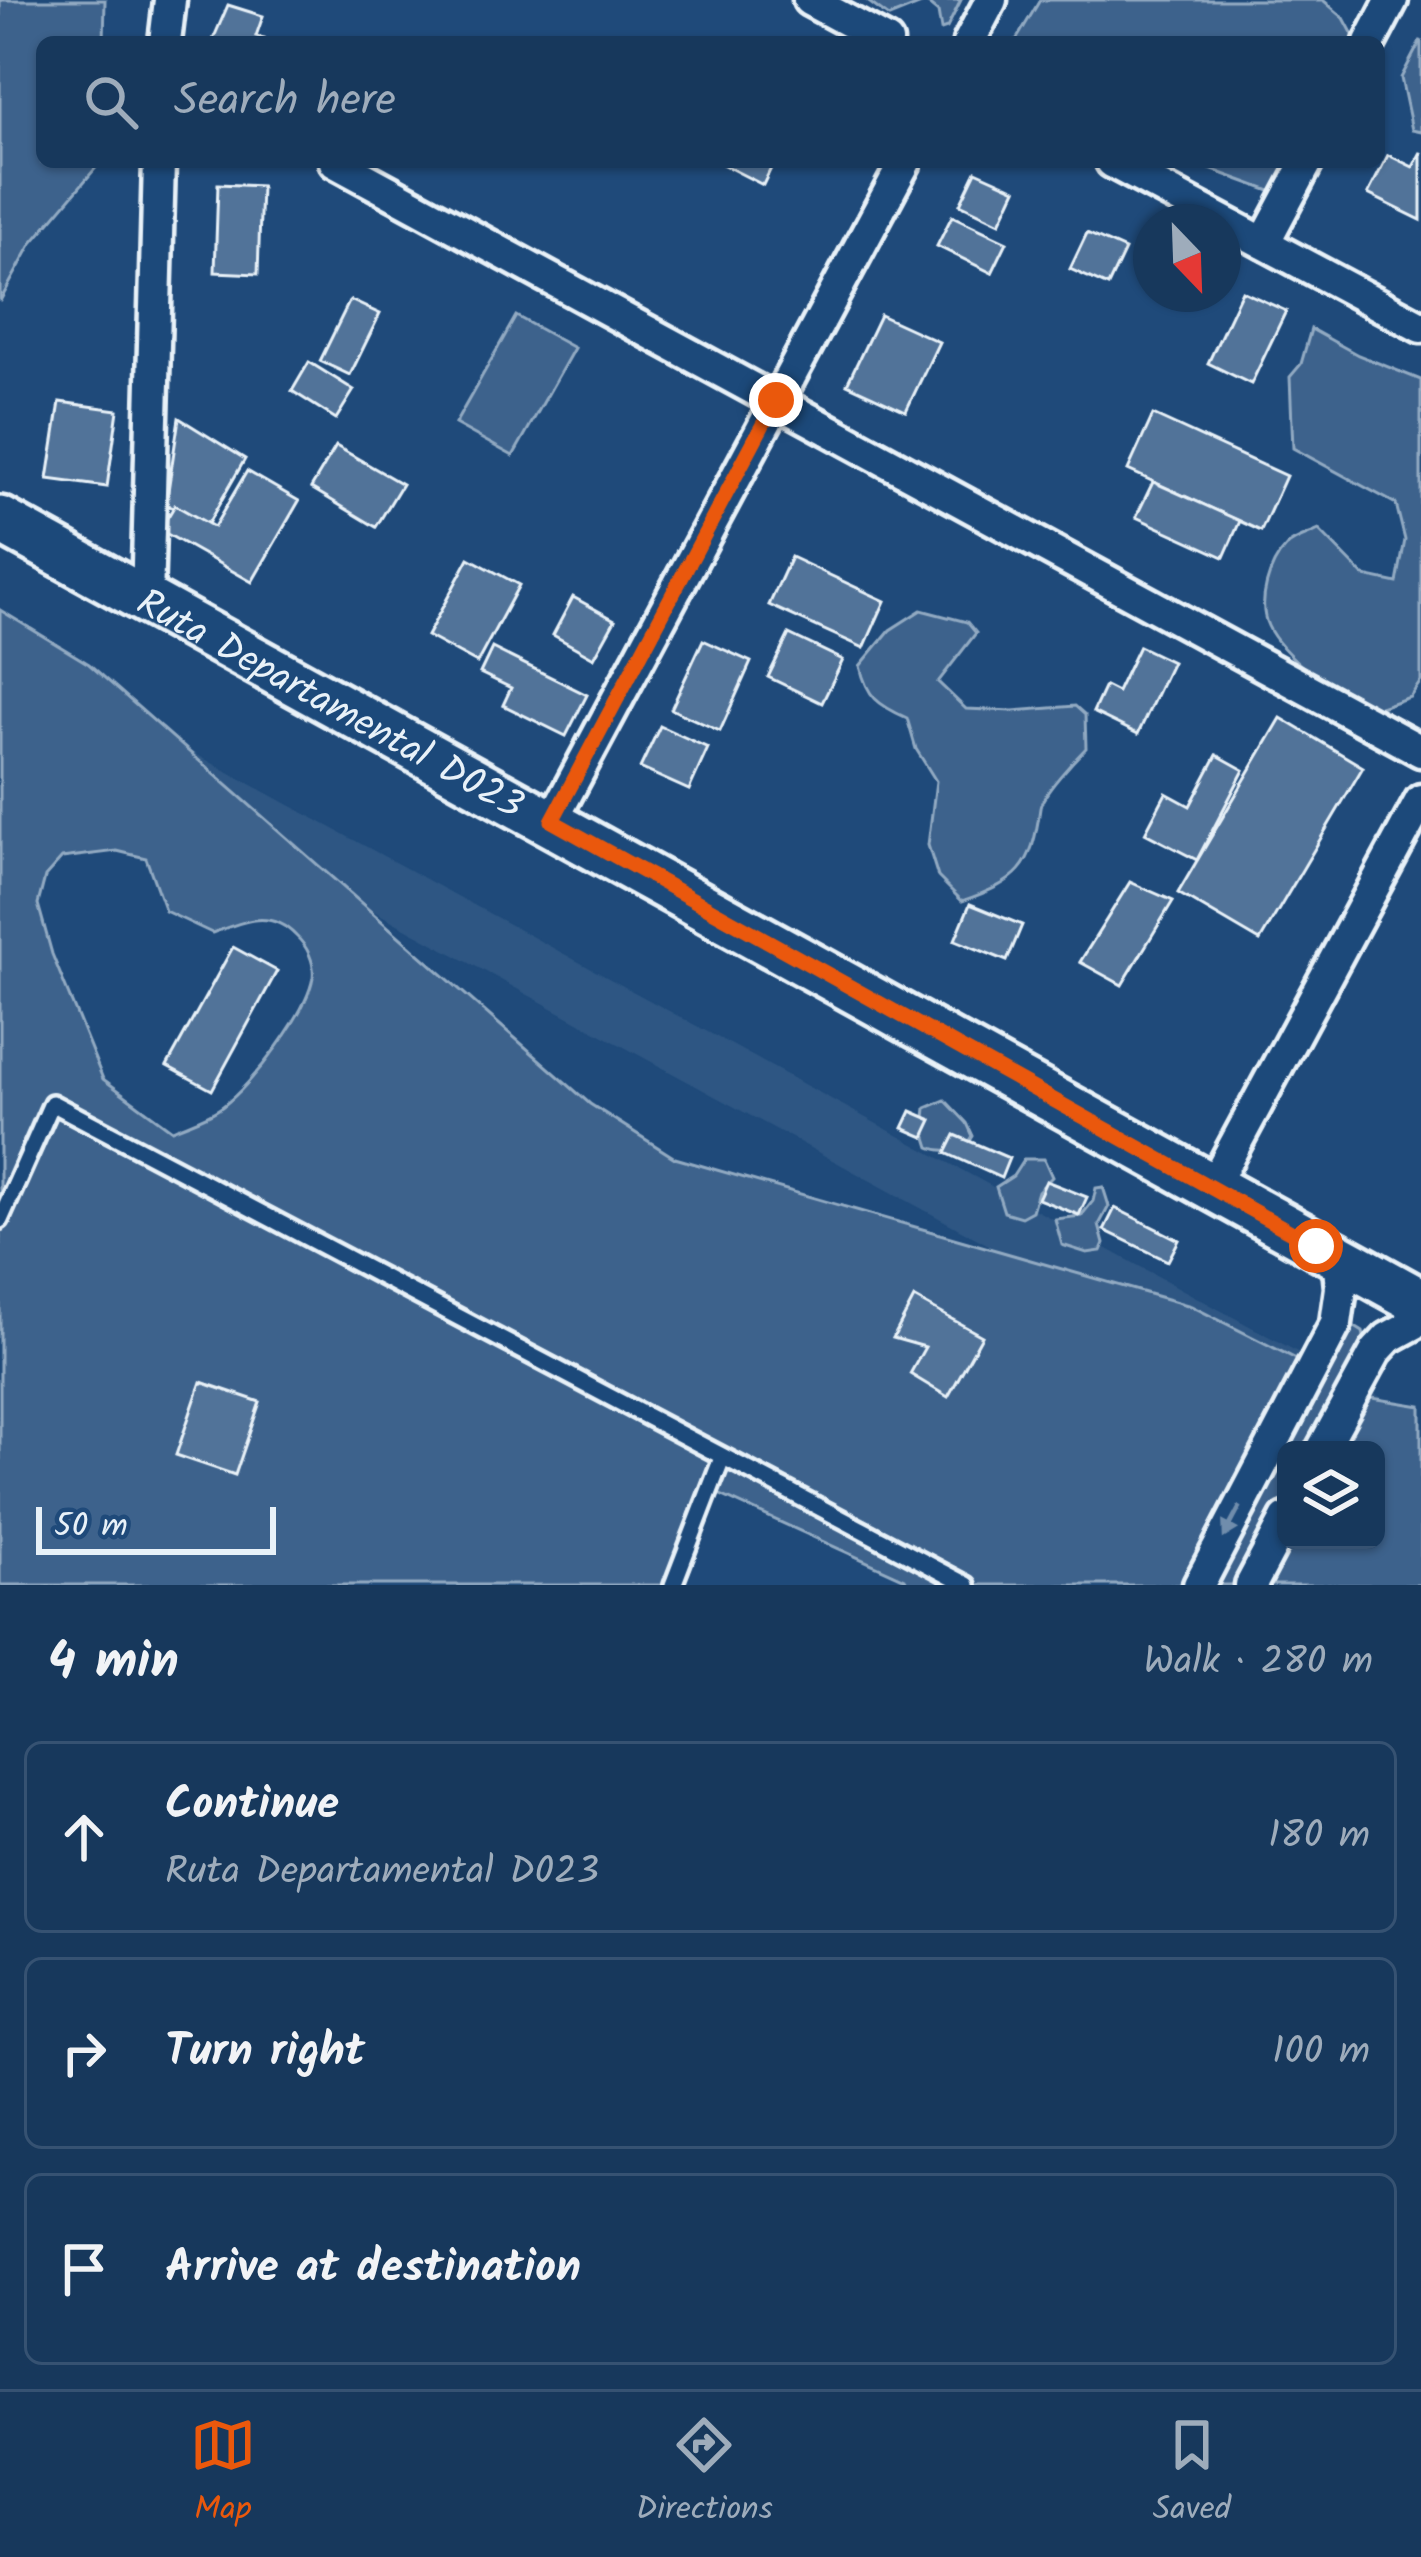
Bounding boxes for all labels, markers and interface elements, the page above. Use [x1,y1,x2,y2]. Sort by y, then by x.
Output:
search box [36,36,1385,168]
text: Search here [174,66,396,138]
icon: search [78,69,144,135]
north arrow [1133,204,1241,312]
route end [749,373,803,427]
street label: Ruta Departamental D023 [124,574,534,838]
route start [1289,1219,1343,1273]
map controls [1277,1441,1385,1549]
button: layers [1277,1441,1385,1549]
scale bar [36,1501,276,1554]
text: 50 m [54,1501,128,1554]
one-way arrow [1222,1505,1243,1540]
text: 4 min [48,1623,179,1704]
text: Walk · 280 m [1144,1632,1373,1694]
text: Continue [165,1770,339,1842]
icon: ahead [51,1804,117,1870]
text: 180 m [1268,1806,1370,1868]
text: Ruta Departamental D023 [165,1842,599,1904]
text: Turn right [165,2017,365,2089]
icon: right [51,2020,117,2086]
text: 100 m [1272,2022,1370,2084]
text: Arrive at destination [165,2233,581,2305]
icon: arrive [51,2236,117,2302]
tab: Map [190,2412,256,2537]
tab: Directions [636,2412,773,2537]
tab: Saved [1153,2412,1231,2537]

